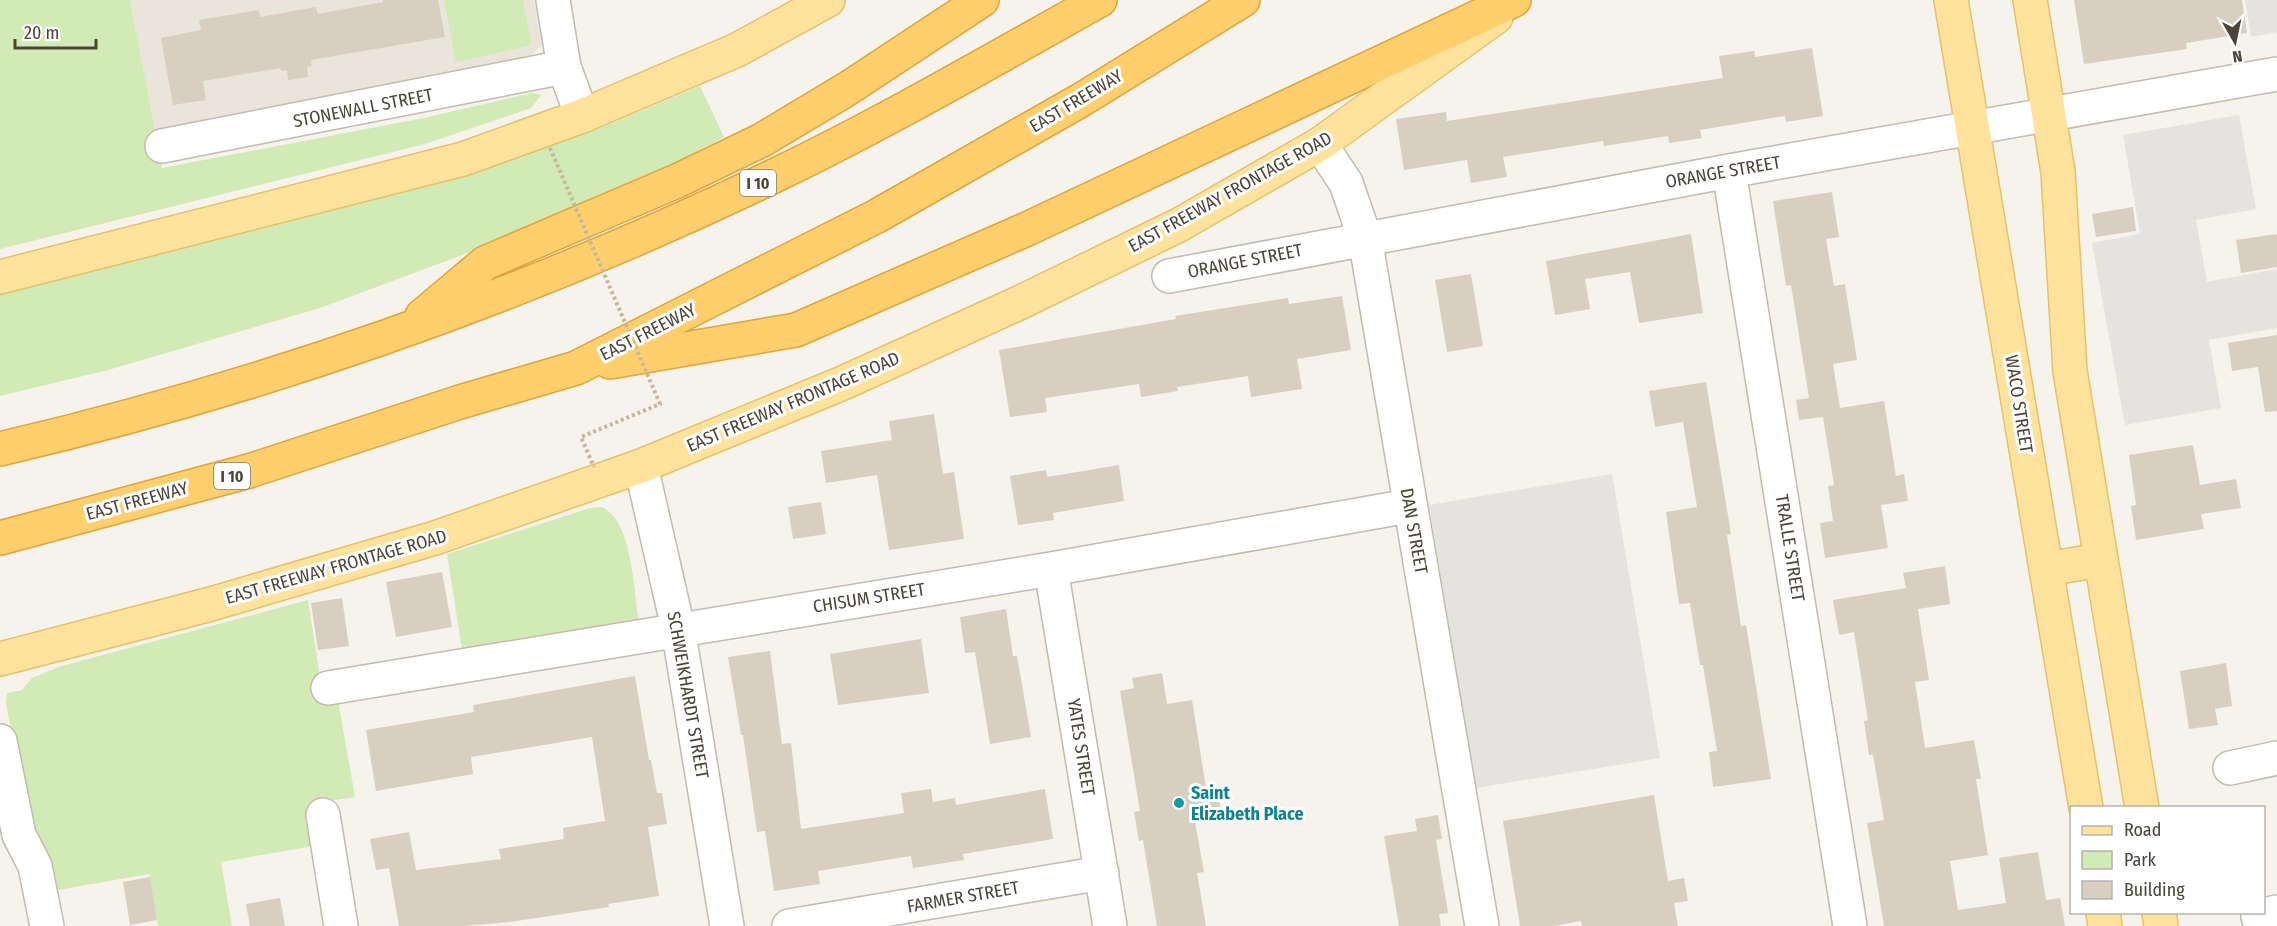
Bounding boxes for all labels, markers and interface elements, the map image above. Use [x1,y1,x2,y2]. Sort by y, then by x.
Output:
scale bar [15,12,96,50]
north arrow [2205,12,2265,72]
text: 20 m [24,22,59,44]
text: N [2231,46,2243,66]
street label: EAST FREEWAY [1025,65,1127,137]
street label: STONEWALL STREET [291,84,435,132]
street label: EAST FREEWAY FRONTAGE ROAD [1125,127,1335,257]
street label: ORANGE STREET [1664,151,1783,193]
road number: I 10 [740,170,776,196]
street label: ORANGE STREET [1186,239,1305,283]
street label: EAST FREEWAY [596,298,700,366]
street label: EAST FREEWAY FRONTAGE ROAD [683,347,903,457]
street label: WACO STREET [2000,353,2038,455]
road number: I 10 [214,463,250,489]
street label: EAST FREEWAY [84,477,190,525]
street label: DAN STREET [1396,486,1432,576]
street label: TRALLE STREET [1771,493,1809,604]
street label: EAST FREEWAY FRONTAGE ROAD [223,525,449,609]
street label: CHISUM STREET [811,578,927,618]
street label: SCHWEIKHARDT STREET [662,610,714,781]
street label: YATES STREET [1062,697,1100,798]
place label: Saint Elizabeth Place [1191,782,1304,825]
marker: Saint Elizabeth Place [1172,796,1186,810]
legend [2070,806,2265,914]
text: Road [2124,819,2161,841]
text: Park [2124,849,2157,871]
street label: FARMER STREET [905,876,1021,918]
text: Building [2124,879,2185,901]

